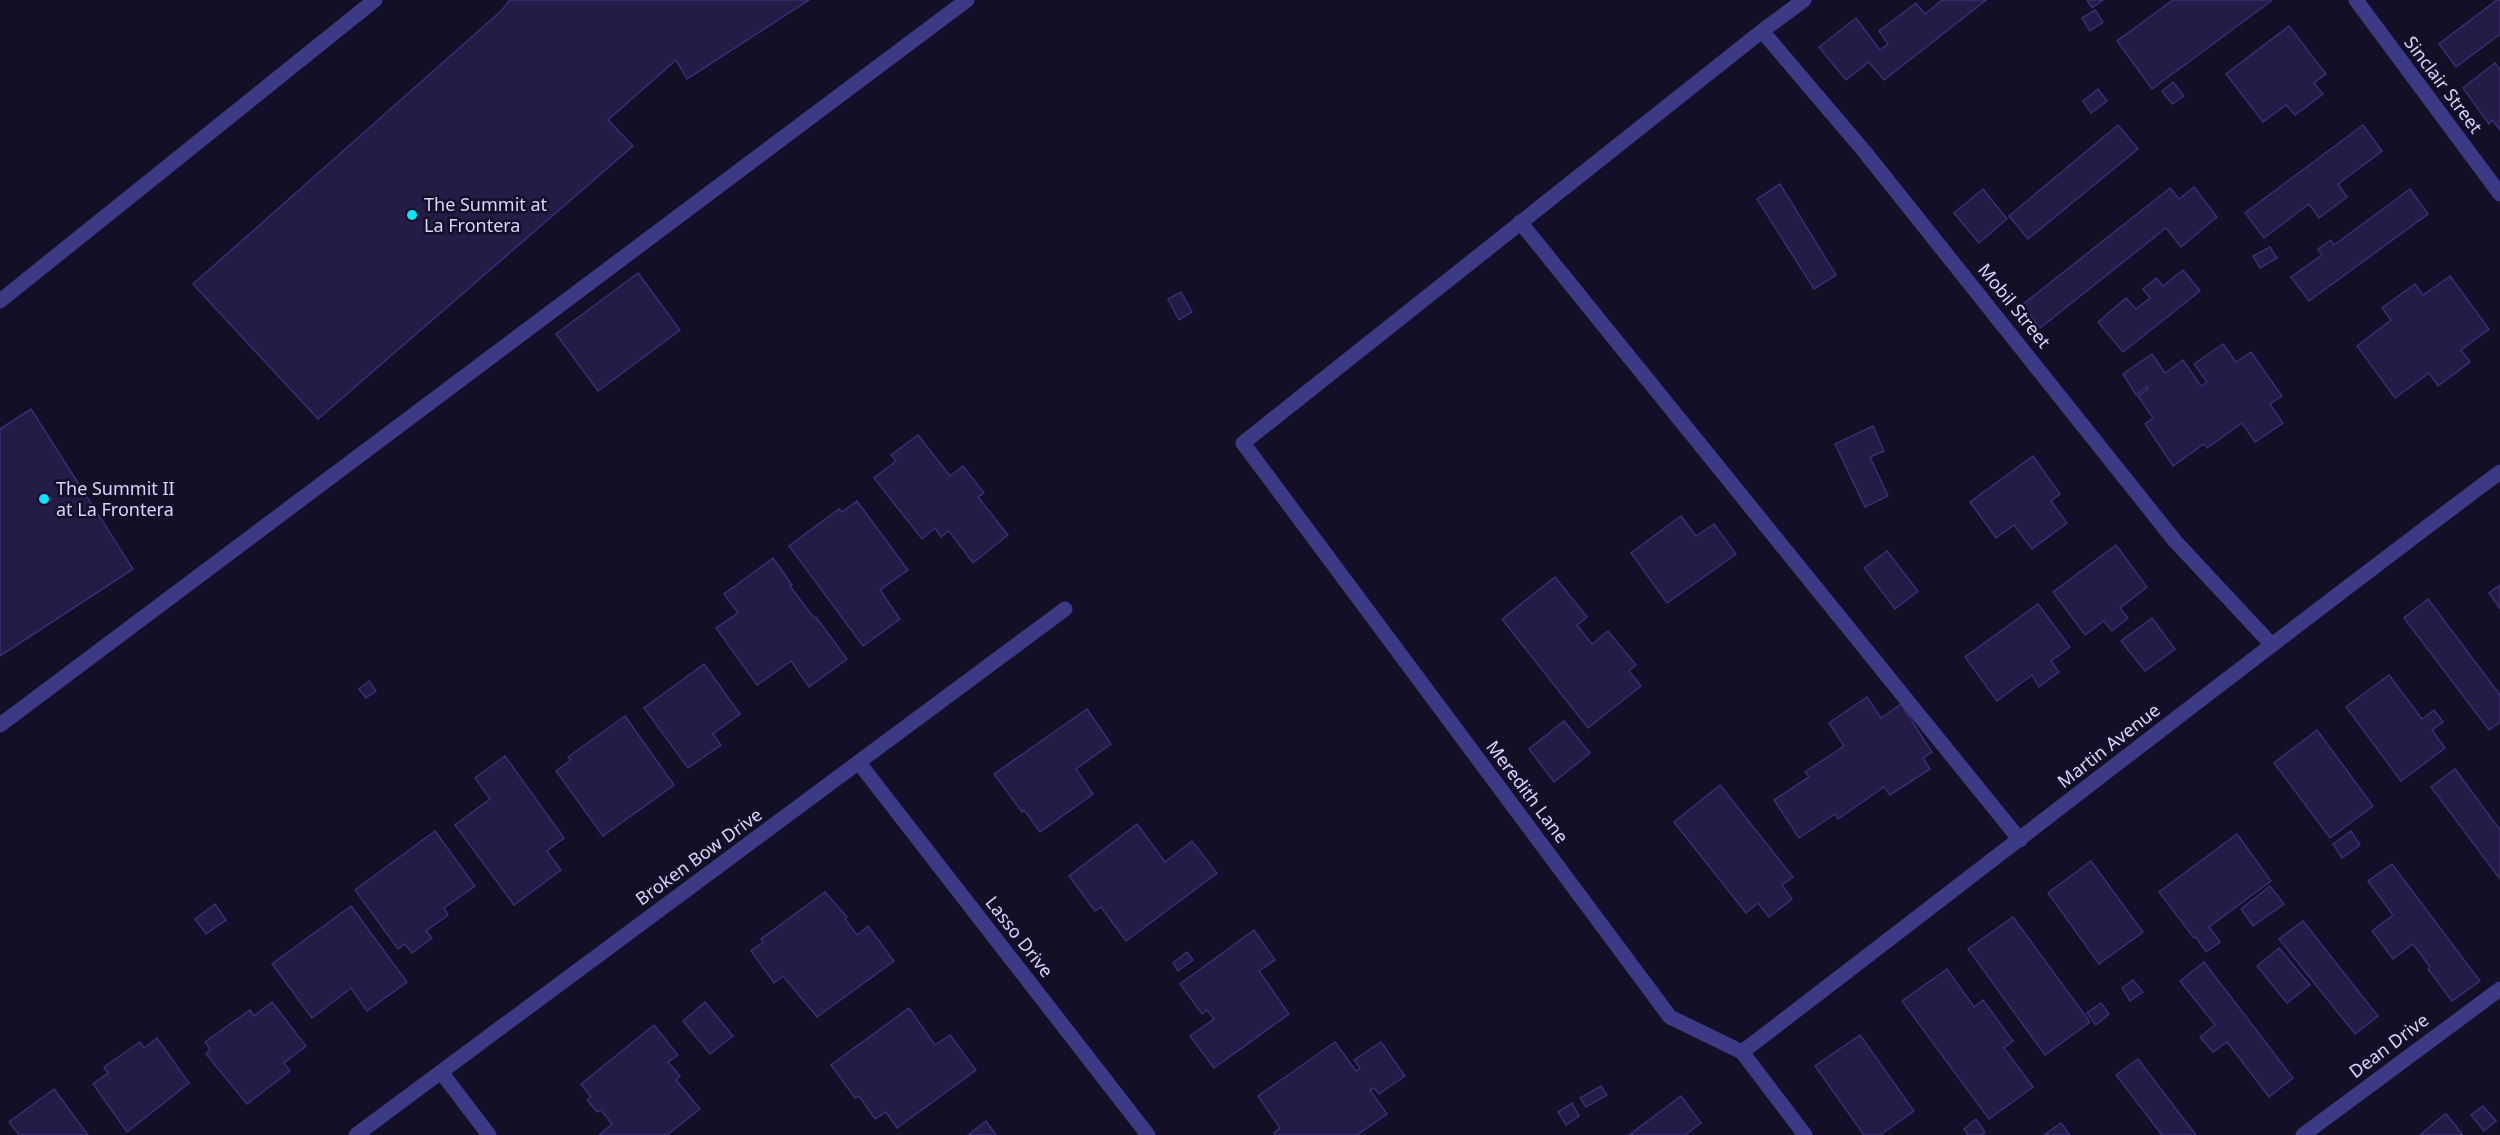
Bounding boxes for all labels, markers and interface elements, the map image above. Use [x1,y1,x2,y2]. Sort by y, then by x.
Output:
street label: Sinclair Street [2399,31,2489,138]
place label: The Summit at La Frontera [424,192,548,237]
marker: The Summit at La Frontera [405,208,419,222]
street label: Mobil Street [1973,258,2057,353]
place label: The Summit II at La Frontera [56,476,175,521]
marker: The Summit II at La Frontera [37,492,51,506]
street label: Martin Avenue [2052,698,2165,793]
street label: Meredith Lane [1481,735,1574,848]
street label: Broken Bow Drive [630,802,766,910]
street label: Lasso Drive [981,891,1059,982]
street label: Dean Drive [2344,1007,2433,1083]

